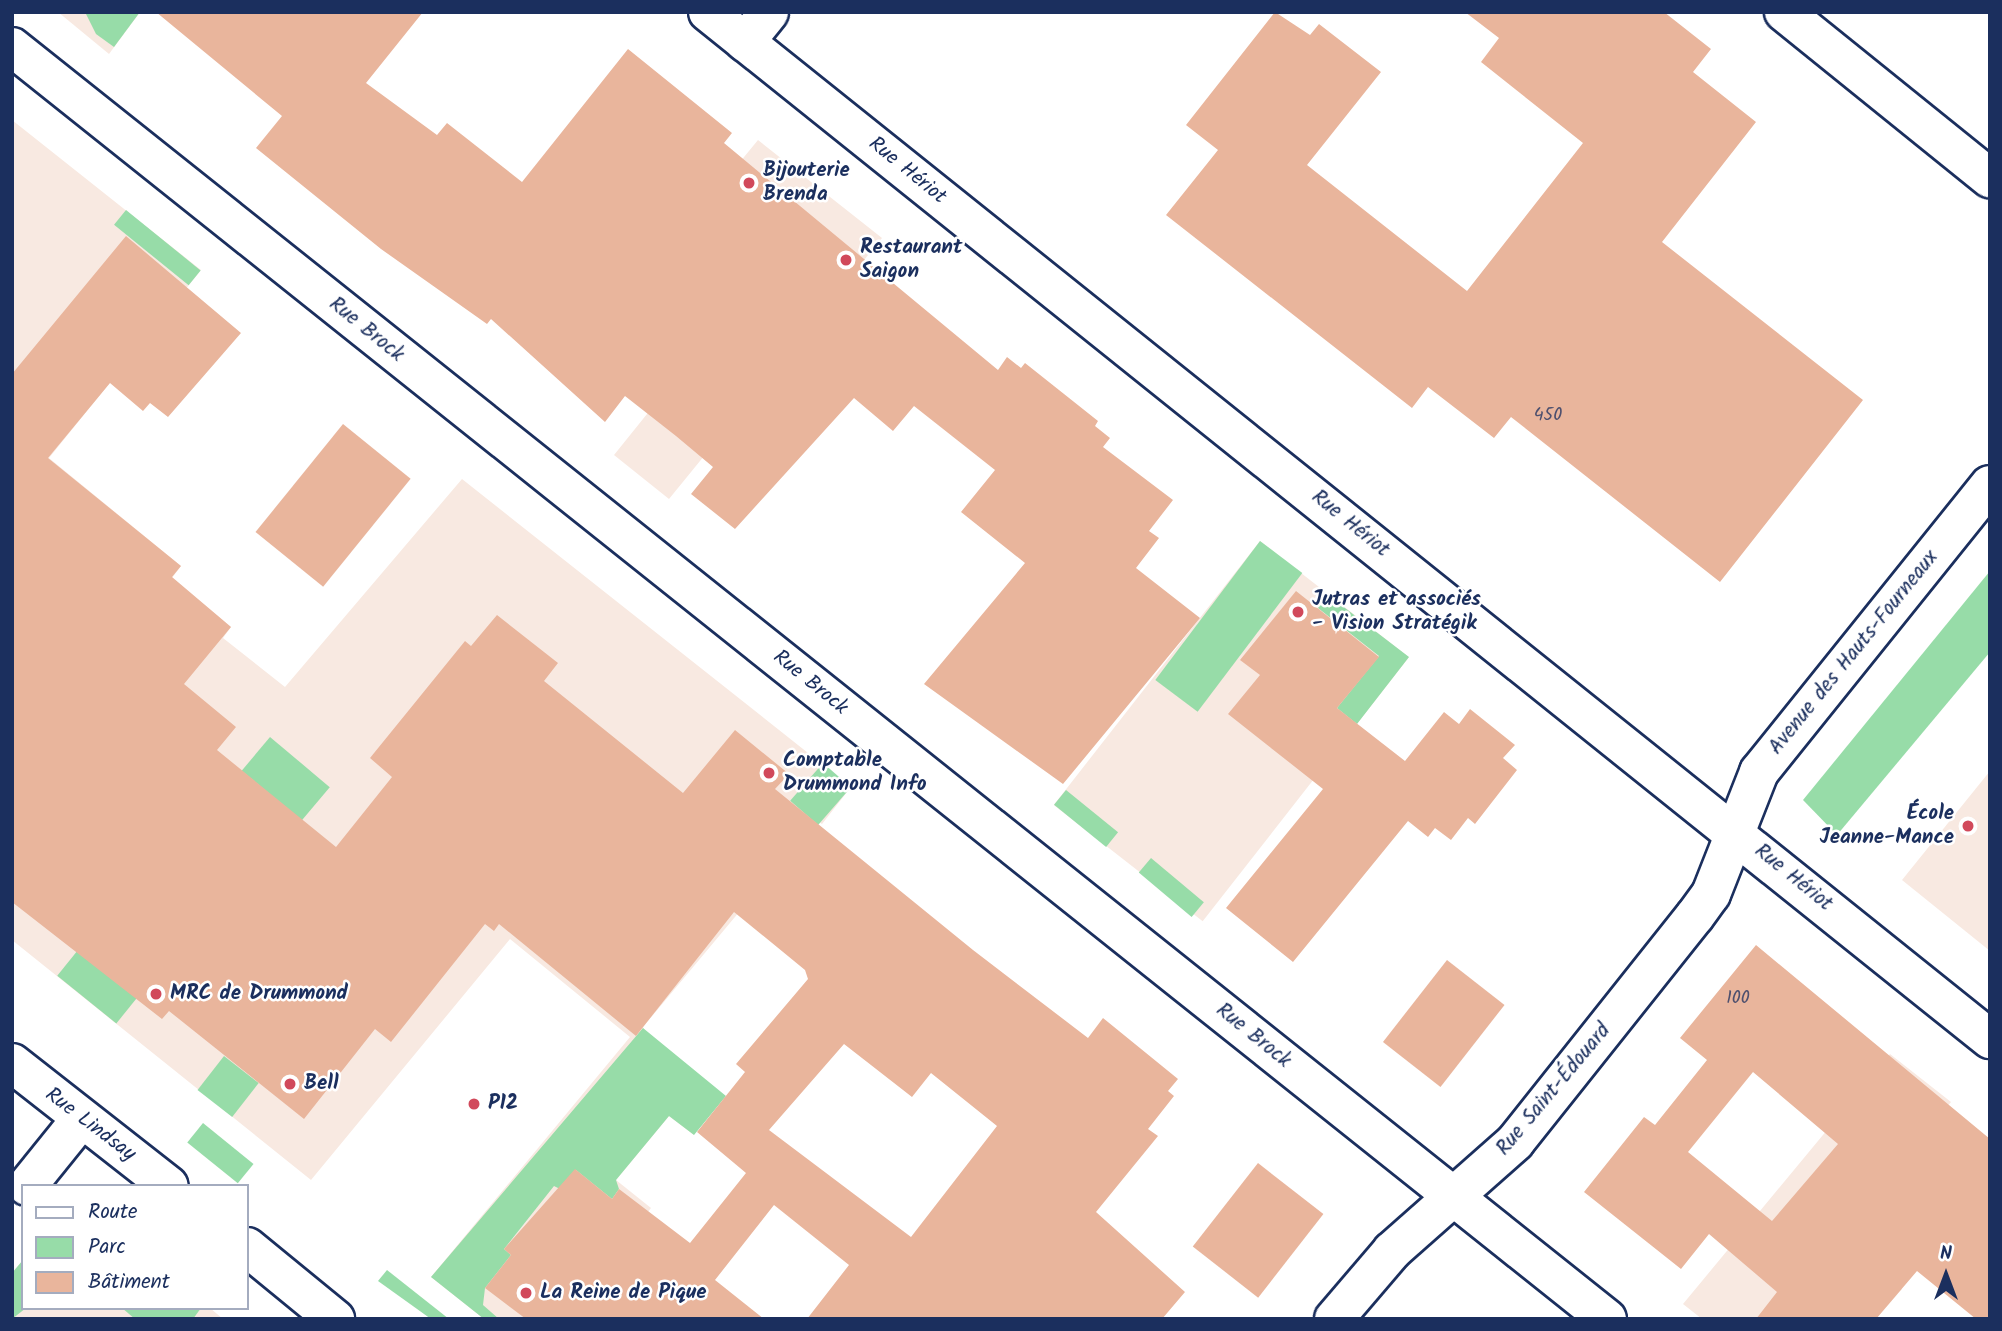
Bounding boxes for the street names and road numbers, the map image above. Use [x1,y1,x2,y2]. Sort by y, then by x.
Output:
street label: Rue Hériot [863,132,951,210]
street label: Rue Brock [323,292,409,368]
street label: Rue Hériot [1306,485,1394,563]
street label: Avenue des Hauts-Fourneaux [1764,546,1944,760]
street label: Rue Brock [767,645,853,721]
street label: Rue Hériot [1749,839,1837,917]
street label: Rue Brock [1210,998,1296,1074]
street label: Rue Saint-Édouard [1491,1019,1617,1161]
street label: Rue Lindsay [40,1083,140,1167]

